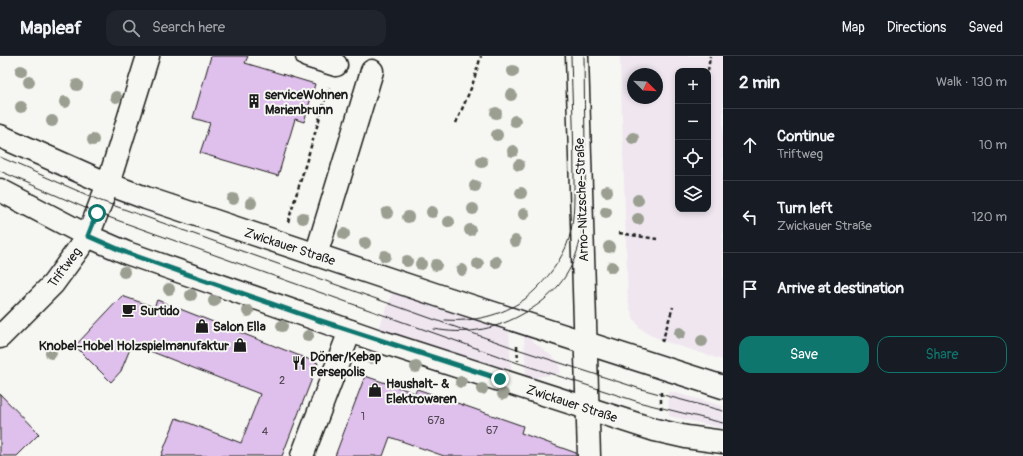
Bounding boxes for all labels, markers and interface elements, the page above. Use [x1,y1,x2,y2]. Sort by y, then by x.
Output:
search box [106,10,386,46]
text: Mapleaf [20,16,82,40]
icon: search [120,17,142,39]
text: Search here [152,18,225,37]
text: Map [842,19,865,36]
text: Directions [887,19,946,36]
text: Saved [968,19,1003,36]
north arrow [627,68,663,104]
map controls [675,68,711,212]
button: + [675,68,711,104]
text: 2 min [739,72,780,93]
text: Walk · 130 m [936,74,1007,90]
place label: serviceWohnen Marienbrunn [265,87,349,118]
building icon: serviceWohnen Marienbrunn [246,93,262,109]
button: − [675,104,711,140]
text: Continue [777,127,835,146]
icon: ahead [739,134,761,156]
street label: Arno-Nitzsche-Straße [572,137,592,262]
text: 10 m [979,137,1007,153]
button: locate [675,140,711,176]
text: Triftweg [777,146,823,162]
button: layers [675,176,711,212]
text: Turn left [777,199,833,218]
route start [88,204,106,222]
icon: left [739,206,761,228]
text: 120 m [971,209,1007,225]
text: Zwickauer Straße [777,218,872,234]
street label: Zwickauer Straße [242,225,338,269]
street label: Triftweg [45,244,85,291]
icon: arrive [739,278,761,300]
text: Arrive at destination [777,279,904,298]
cafe icon: Surtido [121,302,137,318]
place label: Surtido [140,303,179,319]
shop icon: Salon Ella [194,318,210,334]
place label: Salon Ella [213,319,266,335]
button: Save [739,336,869,373]
button: Share [877,336,1007,373]
shop icon: Knobel-Hobel Holzspielmanufaktur [232,337,248,353]
place label: Knobel-Hobel Holzspielmanufaktur [39,338,229,354]
place label: Döner/Kebap Persepolis [310,349,381,380]
restaurant icon: Döner/Kebap Persepolis [291,355,307,371]
route end [491,370,509,388]
house number: 2 [279,374,285,387]
place label: Haushalt- & Elektrowaren [386,376,458,407]
shop icon: Haushalt- & Elektrowaren [367,382,383,398]
street label: Zwickauer Straße [524,382,620,426]
house number: 1 [361,410,365,423]
house number: 67a [427,414,445,427]
house number: 67 [486,424,498,437]
house number: 4 [262,425,269,438]

